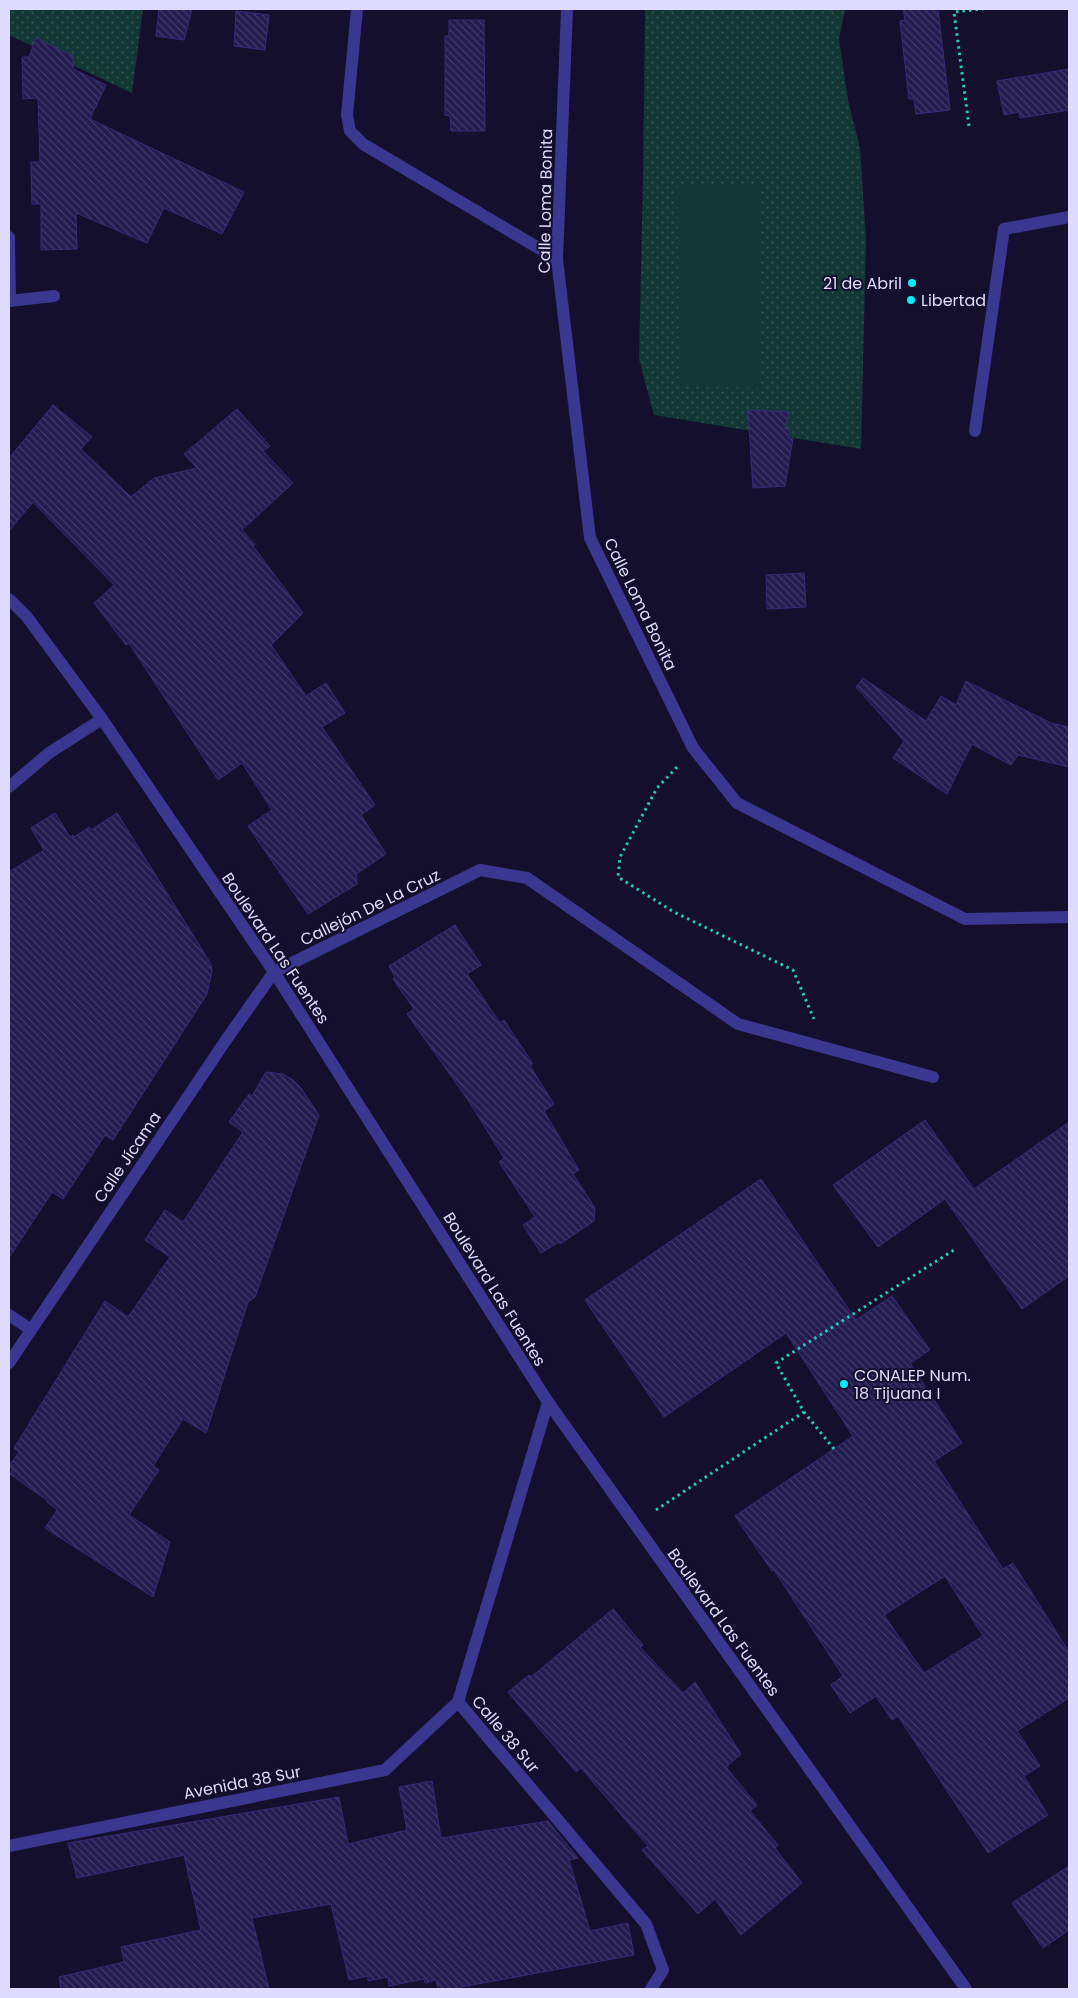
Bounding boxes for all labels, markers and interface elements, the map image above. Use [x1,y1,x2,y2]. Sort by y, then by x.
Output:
street label: Calle Loma Bonita [533,128,558,274]
place label: 21 de Abril [823,272,902,295]
marker: 21 de Abril [906,277,918,289]
place label: Libertad [921,289,986,312]
marker: Libertad [905,294,917,306]
street label: Calle Loma Bonita [598,534,683,674]
street label: Callejón De La Cruz [296,864,444,951]
street label: Boulevard Las Fuentes [216,868,335,1028]
street label: Calle Jícama [88,1107,166,1207]
street label: Boulevard Las Fuentes [438,1208,551,1371]
place label: CONALEP Num. 18 Tijuana I [854,1364,971,1405]
marker: CONALEP Num. 18 Tijuana I [838,1378,850,1390]
street label: Boulevard Las Fuentes [662,1544,785,1701]
street label: Calle 38 Sur [466,1691,545,1778]
street label: Avenida 38 Sur [181,1760,303,1805]

